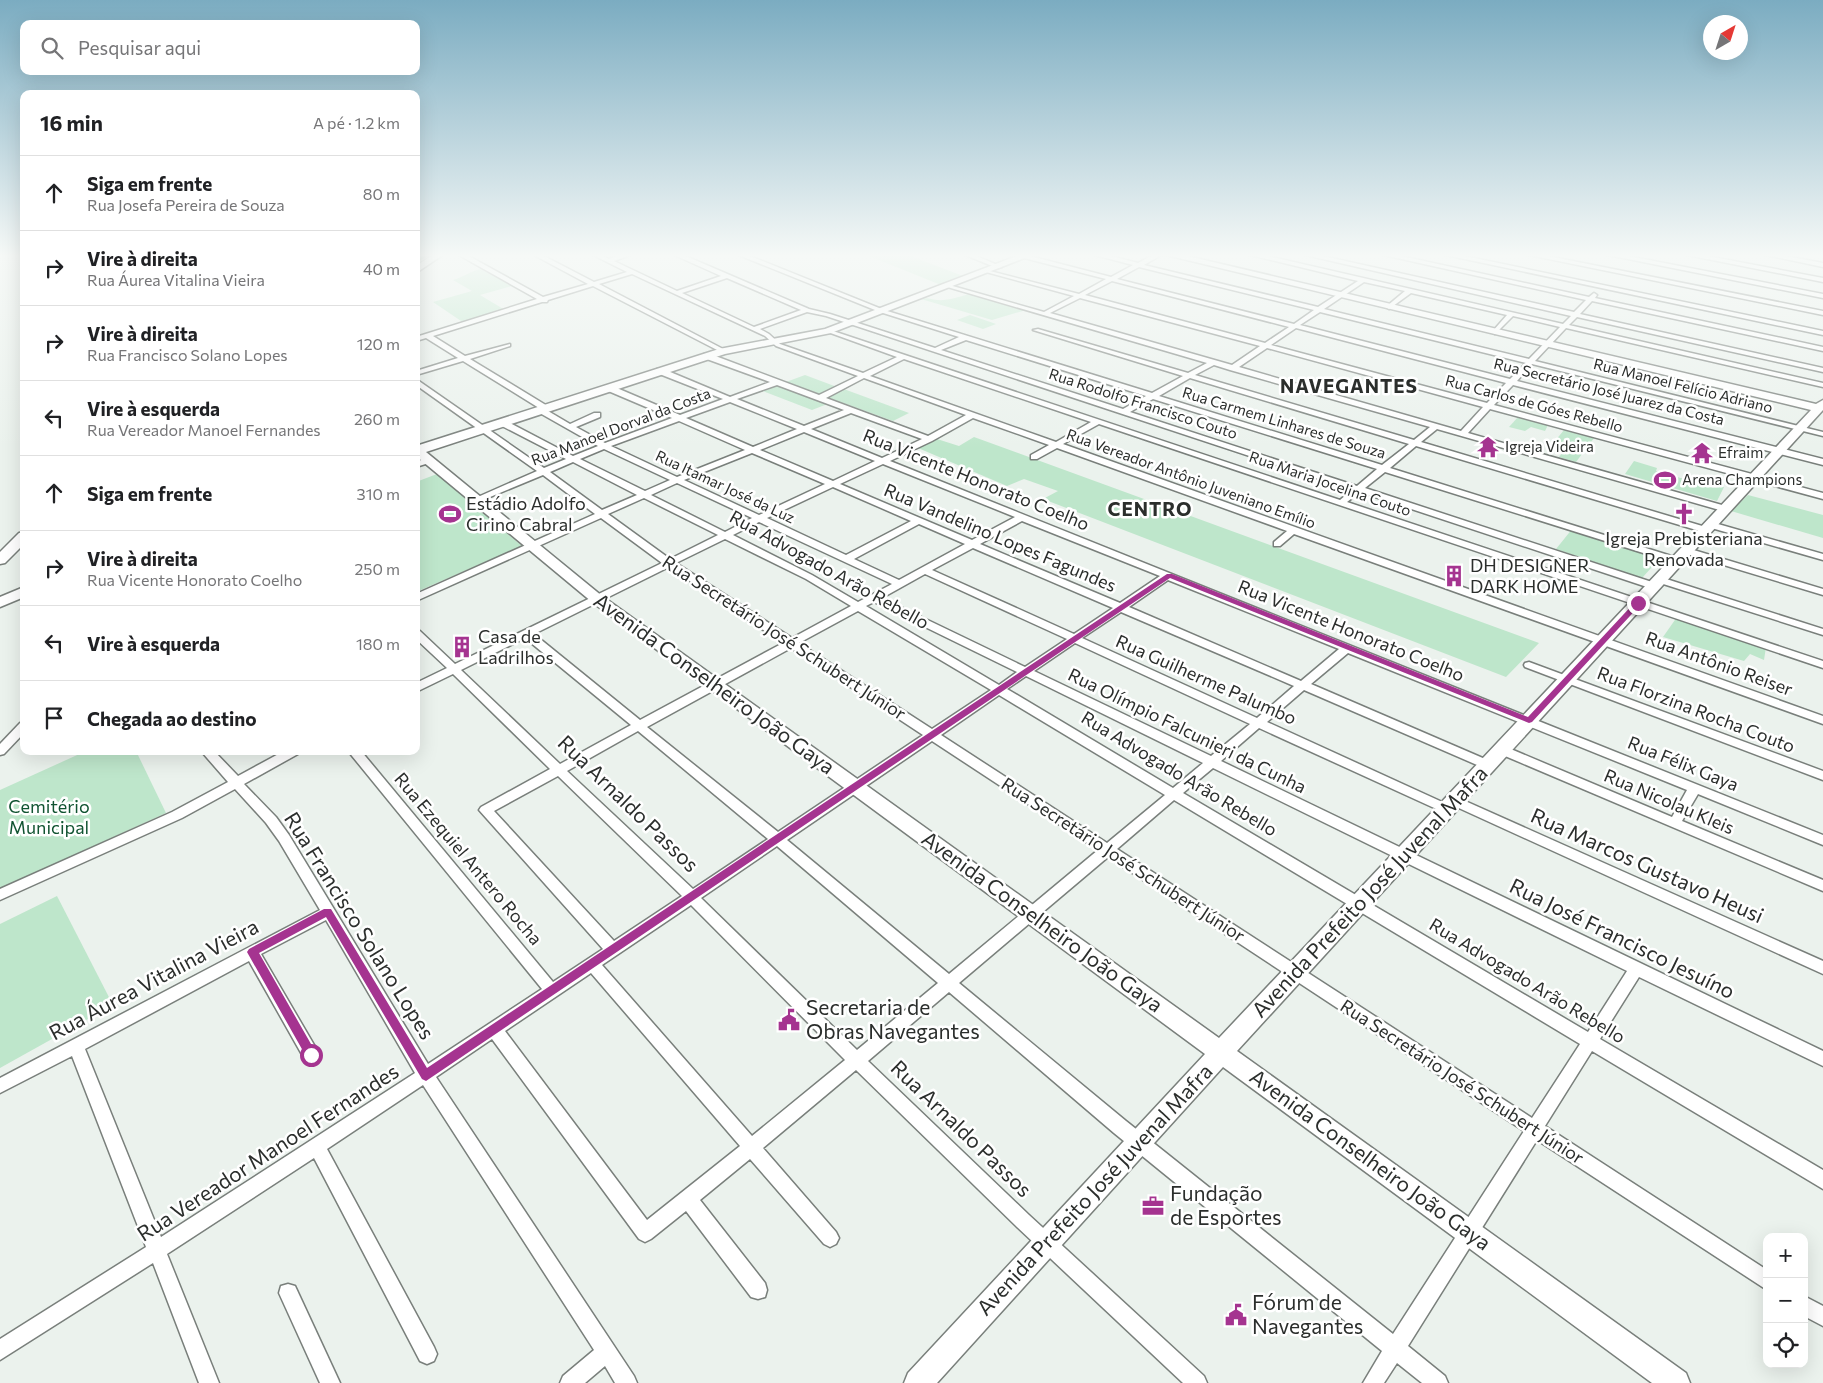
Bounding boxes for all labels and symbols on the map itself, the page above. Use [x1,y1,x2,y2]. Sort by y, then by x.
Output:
north arrow [1703,15,1748,60]
street label: Rua Secretário José Juarez da Costa [1492,354,1726,428]
street label: Rua Manoel Felício Adriano [1592,354,1775,416]
street label: Rua Rodolfo Francisco Couto [1047,364,1240,442]
street label: Rua Carlos de Góes Rebello [1443,371,1625,435]
district label: NAVEGANTES [1280,374,1418,397]
street label: Rua Carmem Linhares de Souza [1180,382,1388,462]
street label: Rua Manoel Dorval da Costa [528,384,713,469]
street label: Rua Vicente Honorato Coelho [860,424,1093,535]
street label: Rua Vereador Antônio Juveniano Emílio [1064,424,1318,532]
temple icon: Igreja Videira [1475,434,1501,460]
place label: Igreja Videira [1505,437,1594,455]
temple icon: Efraim [1689,440,1715,466]
place label: Efraim [1718,443,1763,461]
street label: Rua Itamar José da Luz [653,446,798,526]
street label: Rua Maria Jocelina Couto [1247,447,1414,519]
sports icon: Arena Champions [1652,467,1678,493]
place label: Arena Champions [1682,470,1802,488]
street label: Rua Vandelino Lopes Fagundes [881,478,1120,596]
place label: Estádio Adolfo Cirino Cabral [466,492,586,535]
district label: CENTRO [1107,497,1193,520]
sports icon: Estádio Adolfo Cirino Cabral [437,501,463,527]
church icon: Igreja Prebisteriana Renovada [1671,501,1697,527]
street label: Rua Advogado Arão Rebello [726,505,933,633]
place label: Igreja Prebisteriana Renovada [1605,527,1763,570]
street label: Rua Secretário José Schubert Júnior [659,550,910,724]
place label: DH DESIGNER DARK HOME [1470,554,1589,597]
building icon: DH DESIGNER DARK HOME [1441,563,1467,589]
street label: Rua Vicente Honorato Coelho [1235,575,1468,686]
street label: Avenida Conselheiro João Gaya [590,587,840,779]
route end [1627,592,1650,615]
place label: Casa de Ladrilhos [478,625,554,668]
street label: Rua Antônio Reiser [1643,626,1796,700]
street label: Rua Guilherme Palumbo [1113,629,1300,729]
building icon: Casa de Ladrilhos [449,634,475,660]
street label: Rua Florzina Rocha Couto [1594,661,1798,757]
street label: Rua Olímpio Falcunieri da Cunha [1065,663,1310,797]
street label: Rua Advogado Arão Rebello [1078,706,1281,840]
street label: Rua Arnaldo Passos [554,729,705,876]
street label: Rua Félix Gaya [1625,731,1742,795]
street label: Avenida Prefeito José Juvenal Mafra [1246,760,1492,1022]
street label: Rua Nicolau Kleis [1601,764,1738,838]
street label: Rua Ezequiel Antero Rocha [390,768,547,949]
street label: Rua Secretário José Schubert Júnior [998,772,1249,946]
park label: Cemitério Municipal [8,795,90,838]
street label: Rua Marcos Gustavo Heusi [1527,802,1768,927]
street label: Rua Francisco Solano Lopes [280,807,441,1043]
street label: Avenida Conselheiro João Gaya [918,825,1168,1017]
street label: Rua José Francisco Jesuíno [1506,872,1739,1003]
street label: Rua Áurea Vitalina Vieira [44,913,262,1045]
street label: Rua Advogado Arão Rebello [1426,913,1629,1047]
place label: Secretaria de Obras Navegantes [806,994,980,1043]
street label: Rua Secretário José Schubert Júnior [1337,994,1588,1168]
public building icon: Secretaria de Obras Navegantes [776,1007,802,1033]
route start [300,1044,323,1067]
street label: Rua Arnaldo Passos [887,1054,1038,1201]
street label: Rua Vereador Manoel Fernandes [132,1058,403,1246]
street label: Avenida Prefeito José Juvenal Mafra [971,1058,1217,1320]
street label: Avenida Conselheiro João Gaya [1246,1063,1496,1255]
place label: Fundação de Esportes [1170,1180,1282,1229]
office icon: Fundação de Esportes [1140,1193,1166,1219]
place label: Fórum de Navegantes [1252,1289,1363,1338]
public building icon: Fórum de Navegantes [1223,1302,1249,1328]

